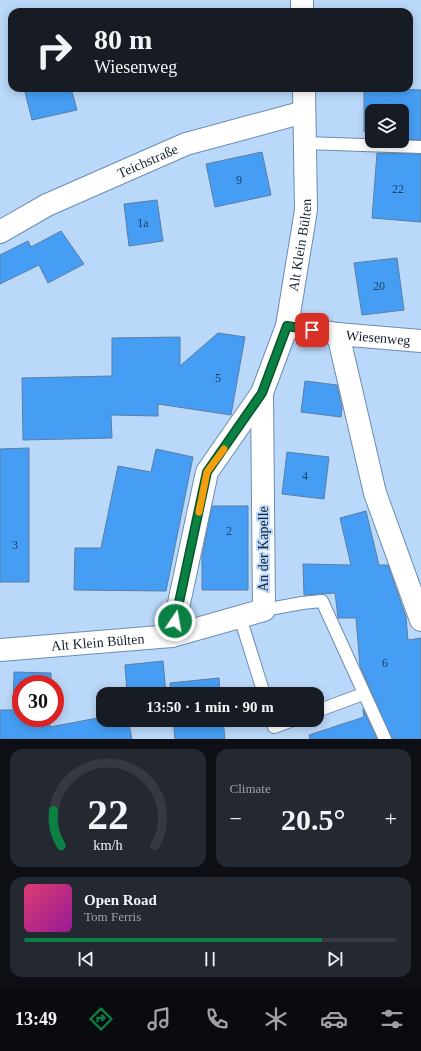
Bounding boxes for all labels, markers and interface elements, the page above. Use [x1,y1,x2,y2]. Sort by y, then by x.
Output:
icon: right [28,24,80,76]
text: 80 m [94,24,152,55]
text: Wiesenweg [94,57,177,77]
map controls [365,104,409,148]
button: layers [365,104,409,148]
street label: Teichstraße [115,142,180,181]
house number: 9 [236,173,242,187]
house number: 22 [392,182,404,196]
street label: Alt Klein Bülten [286,199,314,292]
house number: 1a [137,216,149,230]
house number: 20 [373,279,385,293]
pin [295,313,329,347]
icon: arrive [301,319,323,341]
street label: Wiesenweg [345,328,411,348]
house number: 5 [215,371,221,385]
house number: 4 [302,469,308,483]
street label: An der Kapelle [256,506,271,592]
house number: 2 [226,524,232,538]
house number: 3 [12,538,18,552]
position arrow [154,600,196,642]
street label: Alt Klein Bülten [51,631,145,654]
house number: 6 [382,656,388,670]
speed limit sign: 30 [12,675,64,727]
text: 13:50 · 1 min · 90 m [146,699,274,715]
text: Climate [230,781,271,796]
text: 22 [87,792,129,838]
text: 20.5° [281,803,346,836]
text: − [230,806,242,831]
text: + [385,806,397,831]
text: km/h [93,837,122,853]
text: Open Road [84,892,157,908]
text: Tom Ferris [84,909,141,924]
icon: previous [75,948,97,970]
icon: pause [199,948,221,970]
icon: next [324,948,346,970]
icon: directions [87,1005,115,1033]
icon: music [145,1005,173,1033]
icon: phone [203,1005,231,1033]
icon: climate [262,1005,290,1033]
icon: car [320,1005,348,1033]
icon: filters [378,1005,406,1033]
text: 13:49 [15,1009,57,1029]

